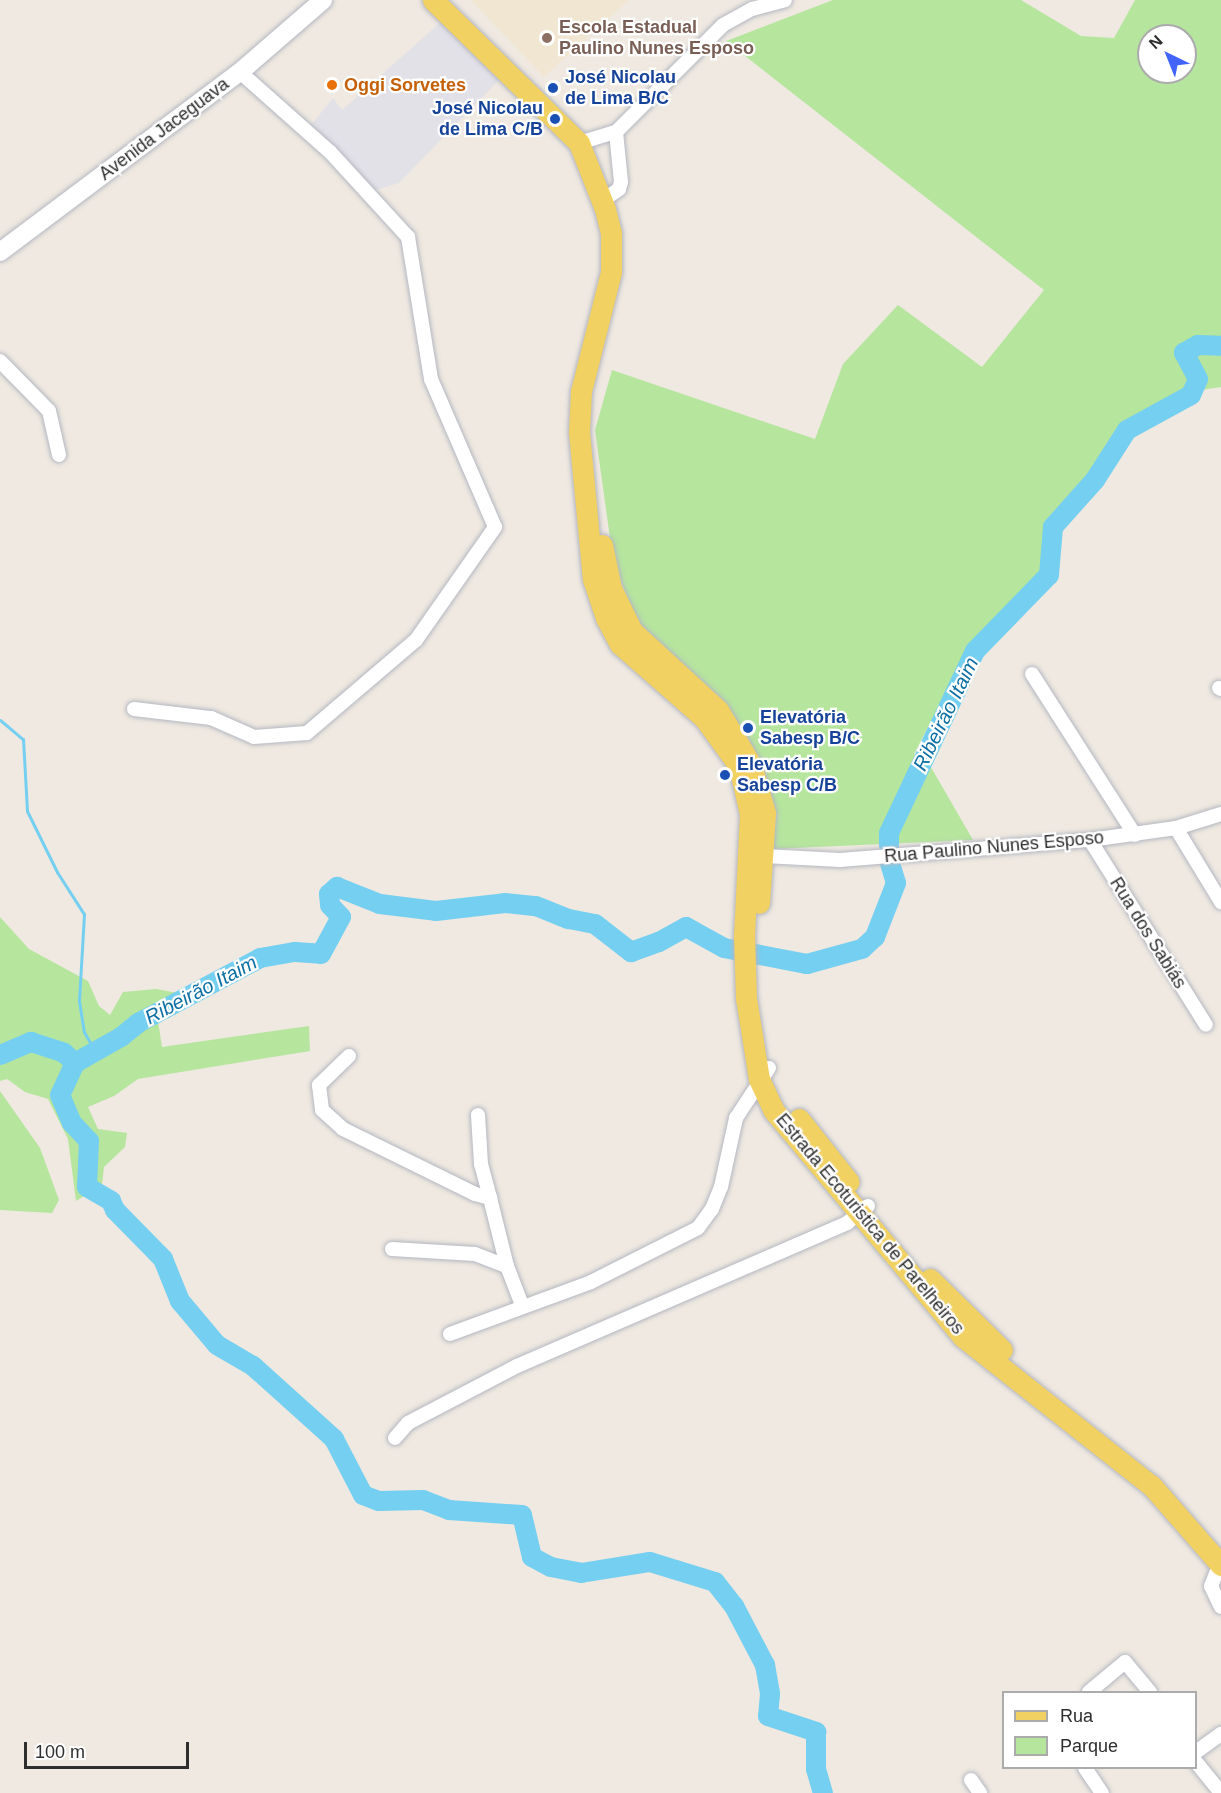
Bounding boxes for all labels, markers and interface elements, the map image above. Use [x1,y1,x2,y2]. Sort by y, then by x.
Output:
place label: Escola Estadual Paulino Nunes Esposo [559,17,754,60]
north arrow [1137,24,1197,84]
marker: Escola Estadual Paulino Nunes Esposo [540,31,554,45]
text: N [1146,32,1166,52]
place label: José Nicolau de Lima B/C [565,67,676,110]
street label: Avenida Jaceguava [95,73,233,185]
place label: Oggi Sorvetes [344,74,466,96]
marker: Oggi Sorvetes [325,78,339,92]
marker: José Nicolau de Lima B/C [546,81,560,95]
place label: José Nicolau de Lima C/B [432,98,543,140]
marker: José Nicolau de Lima C/B [548,112,562,126]
water label: Ribeirão Itaim [908,653,984,775]
place label: Elevatória Sabesp B/C [760,707,860,750]
marker: Elevatória Sabesp B/C [741,721,755,735]
place label: Elevatória Sabesp C/B [737,754,837,796]
marker: Elevatória Sabesp C/B [718,768,732,782]
street label: Rua Paulino Nunes Esposo [883,827,1105,867]
street label: Rua dos Sabiás [1105,873,1191,993]
water label: Ribeirão Itaim [141,950,261,1030]
street label: Estrada Ecoturistica de Parelheiros [771,1109,969,1339]
legend [1002,1691,1197,1769]
text: Rua [1060,1706,1093,1726]
scale bar [27,1730,192,1768]
text: Parque [1060,1736,1118,1756]
text: 100 m [35,1742,85,1762]

